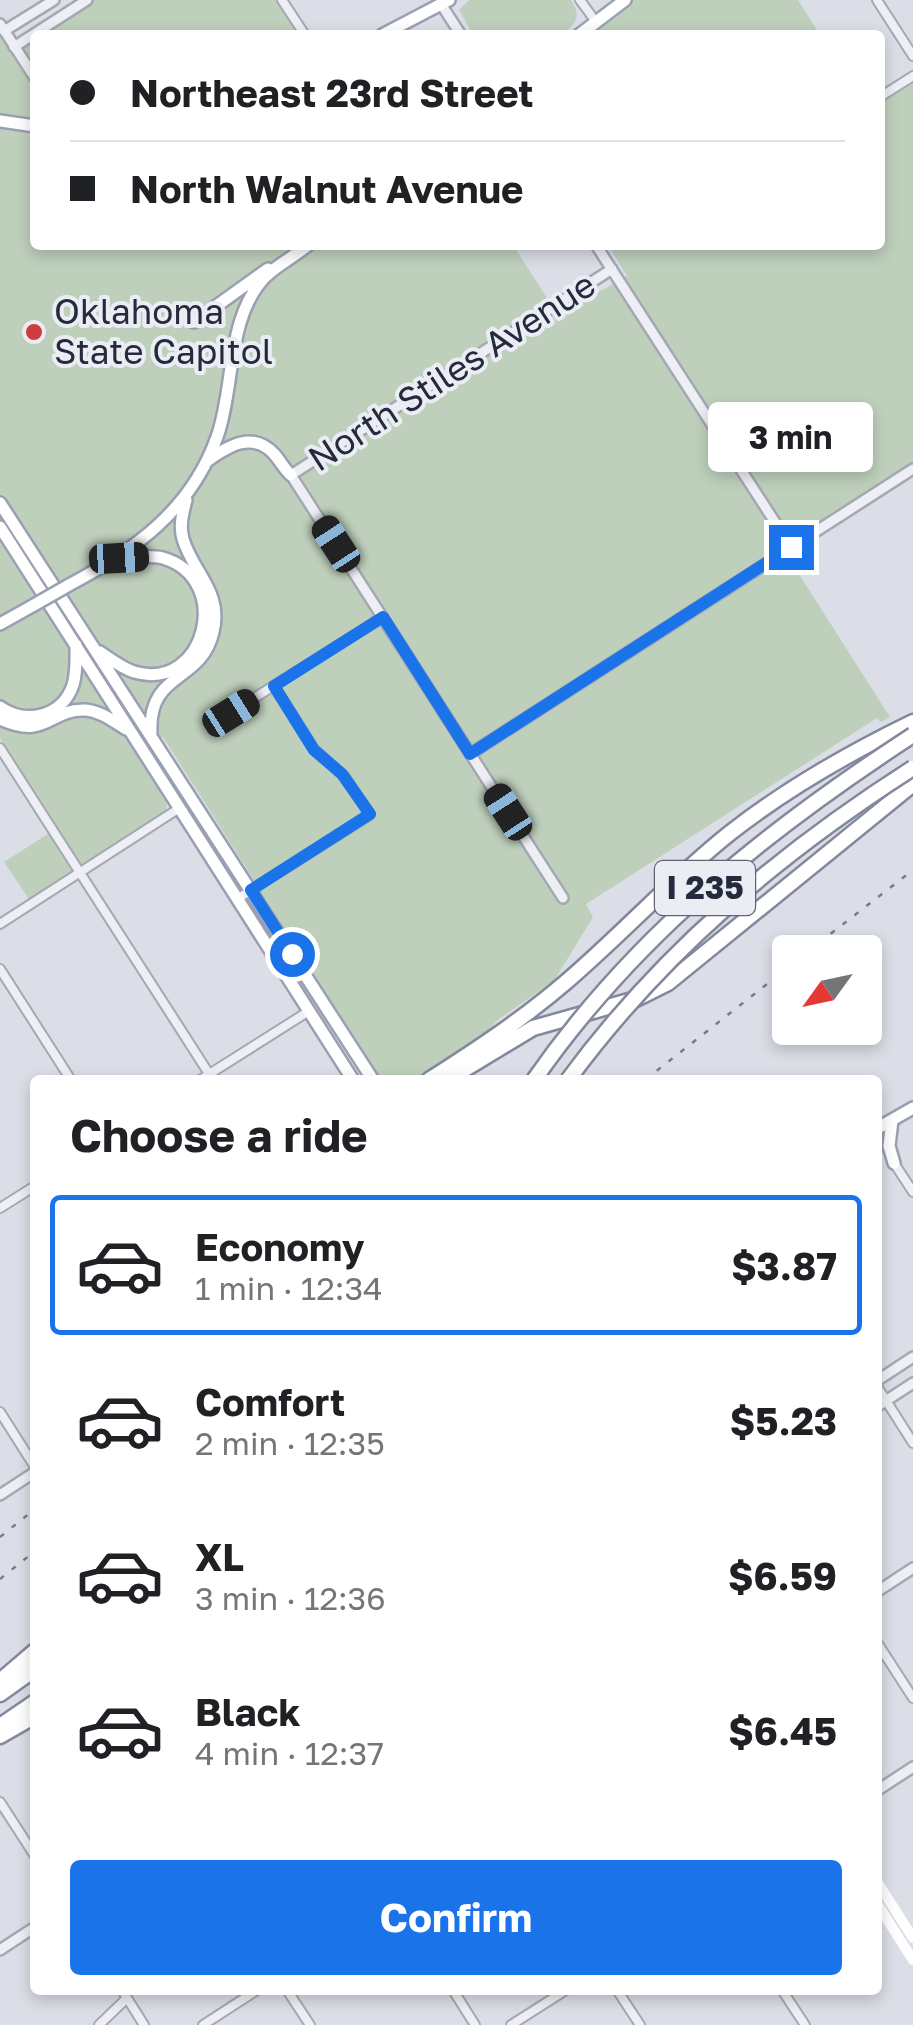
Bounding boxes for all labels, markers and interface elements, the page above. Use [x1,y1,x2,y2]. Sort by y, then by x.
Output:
text: Northeast 23rd Street [130,70,534,115]
text: North Walnut Avenue [130,166,524,211]
street label: North Stiles Avenue [300,263,603,480]
place label: Oklahoma State Capitol [54,290,273,372]
marker: Oklahoma State Capitol [23,321,45,343]
callout: 3 min [708,402,874,472]
text: 3 min [749,418,832,456]
car [307,511,365,577]
route end [769,525,814,570]
car [88,541,150,575]
car [198,684,264,742]
car [479,779,537,845]
road number: I 235 [655,861,755,915]
route start [270,932,315,977]
north arrow [772,935,882,1045]
map controls [772,935,882,1045]
text: Choose a ride [70,1108,368,1162]
icon: car [75,1220,165,1310]
text: Economy [195,1224,364,1269]
text: $3.87 [731,1243,837,1288]
text: 1 min · 12:34 [195,1269,383,1307]
icon: car [75,1375,165,1465]
text: Comfort [195,1379,345,1424]
text: $5.23 [730,1398,837,1443]
text: 2 min · 12:35 [195,1424,385,1462]
icon: car [75,1530,165,1620]
text: XL [195,1534,244,1579]
text: $6.59 [728,1553,837,1598]
text: 3 min · 12:36 [195,1579,386,1617]
icon: car [75,1685,165,1775]
text: Black [195,1689,300,1734]
text: $6.45 [728,1708,837,1753]
text: 4 min · 12:37 [195,1734,384,1772]
button: Confirm [70,1860,842,1975]

